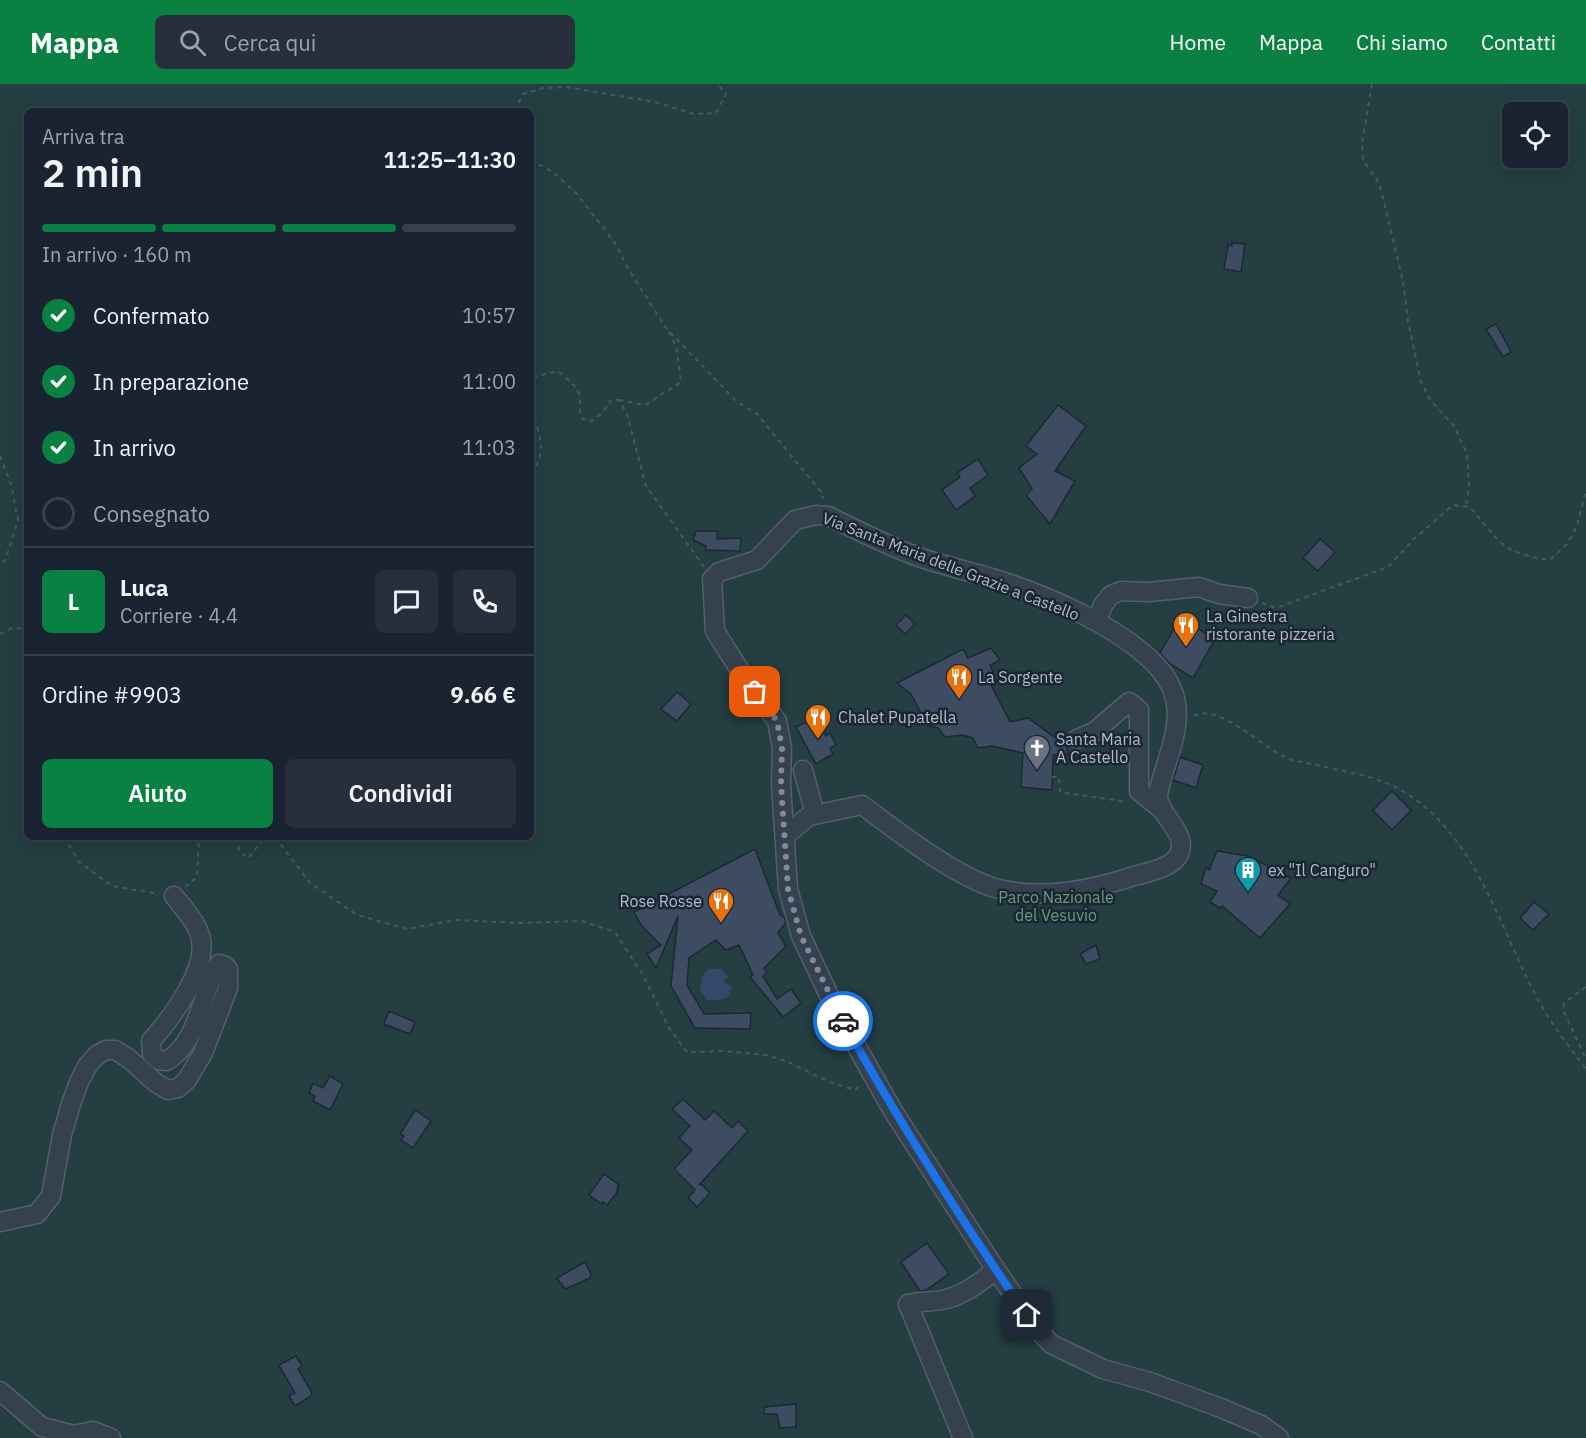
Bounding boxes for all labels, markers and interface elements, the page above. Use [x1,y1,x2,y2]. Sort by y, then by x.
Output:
search box [155,15,575,69]
text: Mappa [30,24,119,61]
icon: search [176,26,209,59]
text: Cerca qui [224,28,316,57]
text: Home [1170,28,1226,56]
text: Mappa [1259,28,1323,56]
text: Chi siamo [1356,28,1448,56]
text: Contatti [1481,28,1556,56]
map controls [1502,102,1568,168]
button: locate [1502,102,1568,168]
text: Arriva tra [42,123,125,150]
text: 11:25–11:30 [383,145,516,174]
text: 2 min [42,147,143,198]
text: In arrivo · 160 m [42,241,191,268]
icon: check [42,299,75,332]
text: Confermato [93,301,210,330]
text: 10:57 [462,302,516,329]
icon: check [42,365,75,398]
text: In preparazione [93,367,249,396]
text: 11:00 [462,368,516,395]
icon: check [42,431,75,464]
text: In arrivo [93,433,176,462]
text: 11:03 [462,434,516,461]
text: Consegnato [93,499,210,528]
street label: Via Santa Maria delle Grazie a Castello [820,508,1082,624]
button: chat [375,570,438,633]
button: phone [453,570,516,633]
text: Luca [120,573,169,602]
text: L [68,587,79,616]
text: Corriere · 4.4 [120,602,238,629]
place label: La Ginestra ristorante pizzeria [1206,606,1335,644]
restaurant icon: La Ginestra ristorante pizzeria [1171,610,1201,648]
restaurant icon: La Sorgente [944,662,974,700]
pin [729,666,780,717]
place label: La Sorgente [978,667,1063,687]
icon: bag [738,675,771,708]
text: Ordine #9903 [42,680,182,709]
text: 9.66 € [451,680,516,709]
restaurant icon: Chalet Pupatella [803,702,833,740]
place label: Chalet Pupatella [838,707,957,727]
place label: Santa Maria A Castello [1056,729,1141,767]
church icon: Santa Maria A Castello [1022,733,1052,771]
button: Aiuto [42,759,273,828]
button: Condividi [285,759,516,828]
building icon: ex "Il Canguro" [1233,855,1263,893]
place label: ex "Il Canguro" [1268,860,1376,880]
restaurant icon: Rose Rosse [706,886,736,924]
park label: Parco Nazionale del Vesuvio [998,887,1114,925]
place label: Rose Rosse [619,891,702,911]
courier [813,991,873,1051]
icon: car [827,1005,860,1038]
pin [1001,1289,1052,1340]
icon: home [1010,1298,1043,1331]

